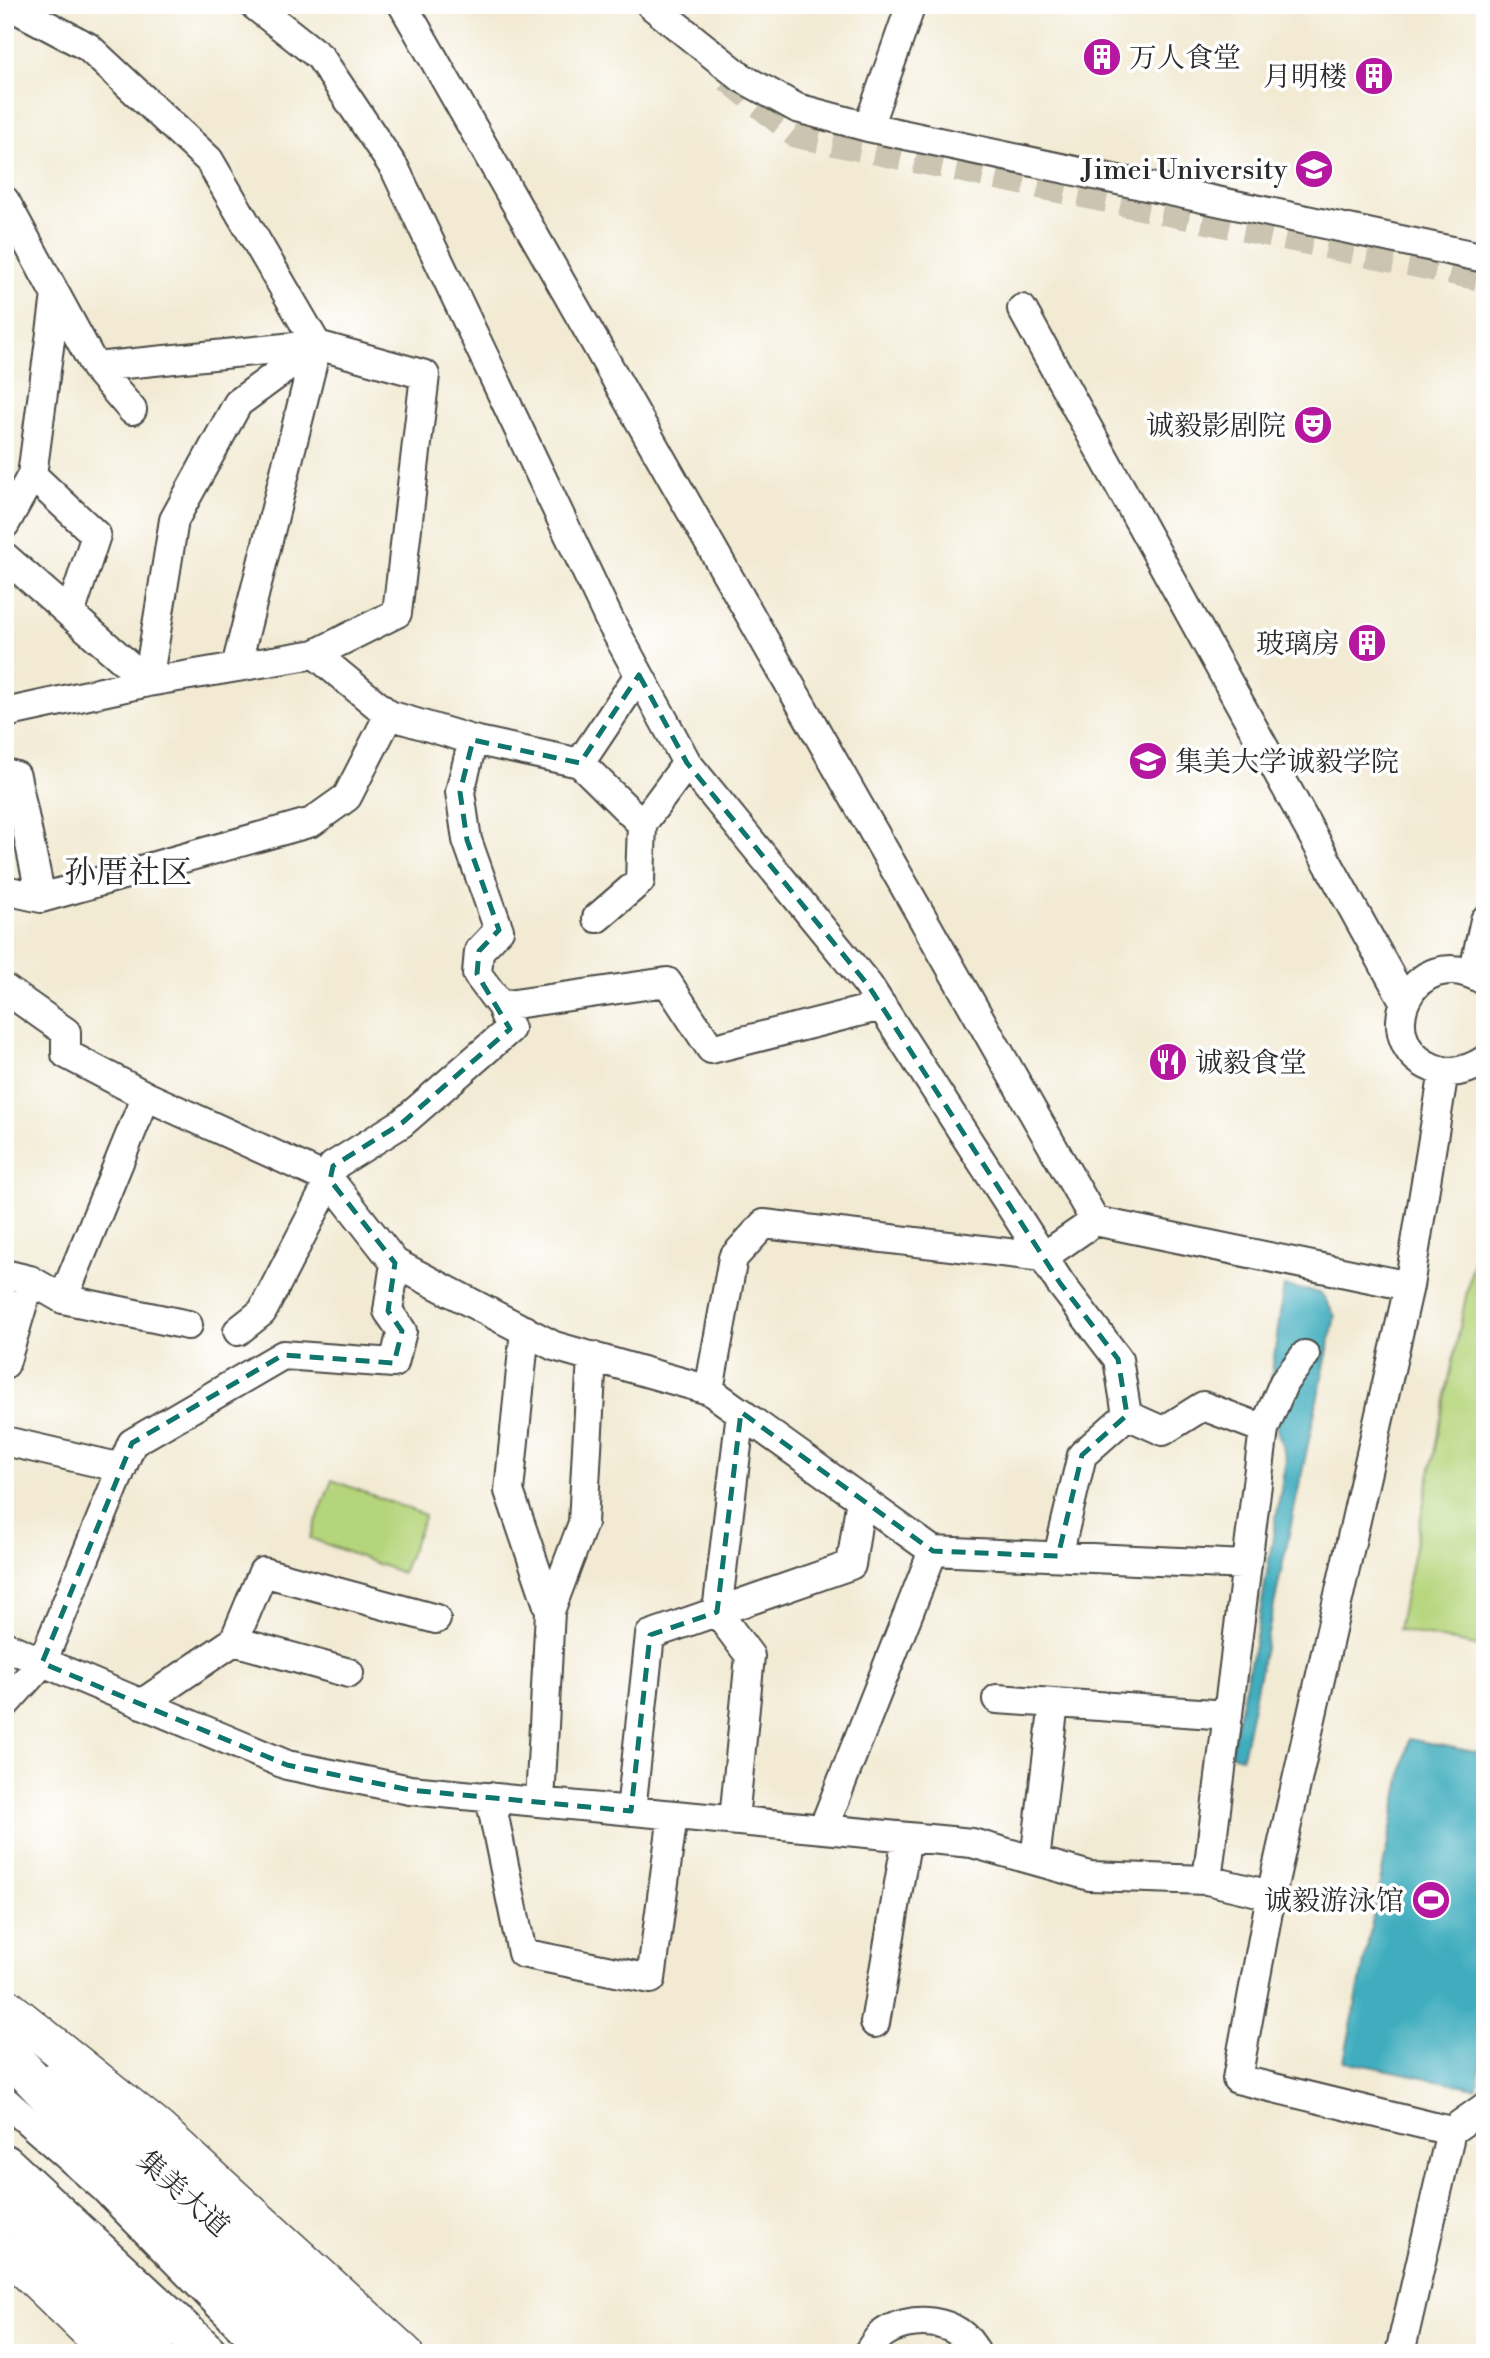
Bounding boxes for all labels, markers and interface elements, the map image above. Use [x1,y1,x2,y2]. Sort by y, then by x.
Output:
building icon: 万人食堂 [1081,36,1123,78]
place label: 万人食堂 [1129,41,1241,76]
building icon: 月明楼 [1353,55,1395,97]
place label: 月明楼 [1263,60,1347,95]
school or university icon: Jimei University [1293,148,1335,190]
place label: Jimei University [1080,153,1287,188]
theatre icon: 诚毅影剧院 [1292,404,1334,446]
place label: 诚毅影剧院 [1146,409,1286,444]
building icon: 玻璃房 [1346,622,1388,664]
place label: 玻璃房 [1256,627,1340,662]
school or university icon: 集美大学诚毅学院 [1127,740,1169,782]
place label: 集美大学诚毅学院 [1175,745,1399,780]
district label: 孙厝社区 [64,853,192,893]
restaurant icon: 诚毅食堂 [1147,1041,1189,1083]
place label: 诚毅食堂 [1195,1046,1307,1081]
sports icon: 诚毅游泳馆 [1410,1879,1452,1921]
place label: 诚毅游泳馆 [1264,1884,1404,1919]
street label: 集美大道 [130,2144,236,2245]

